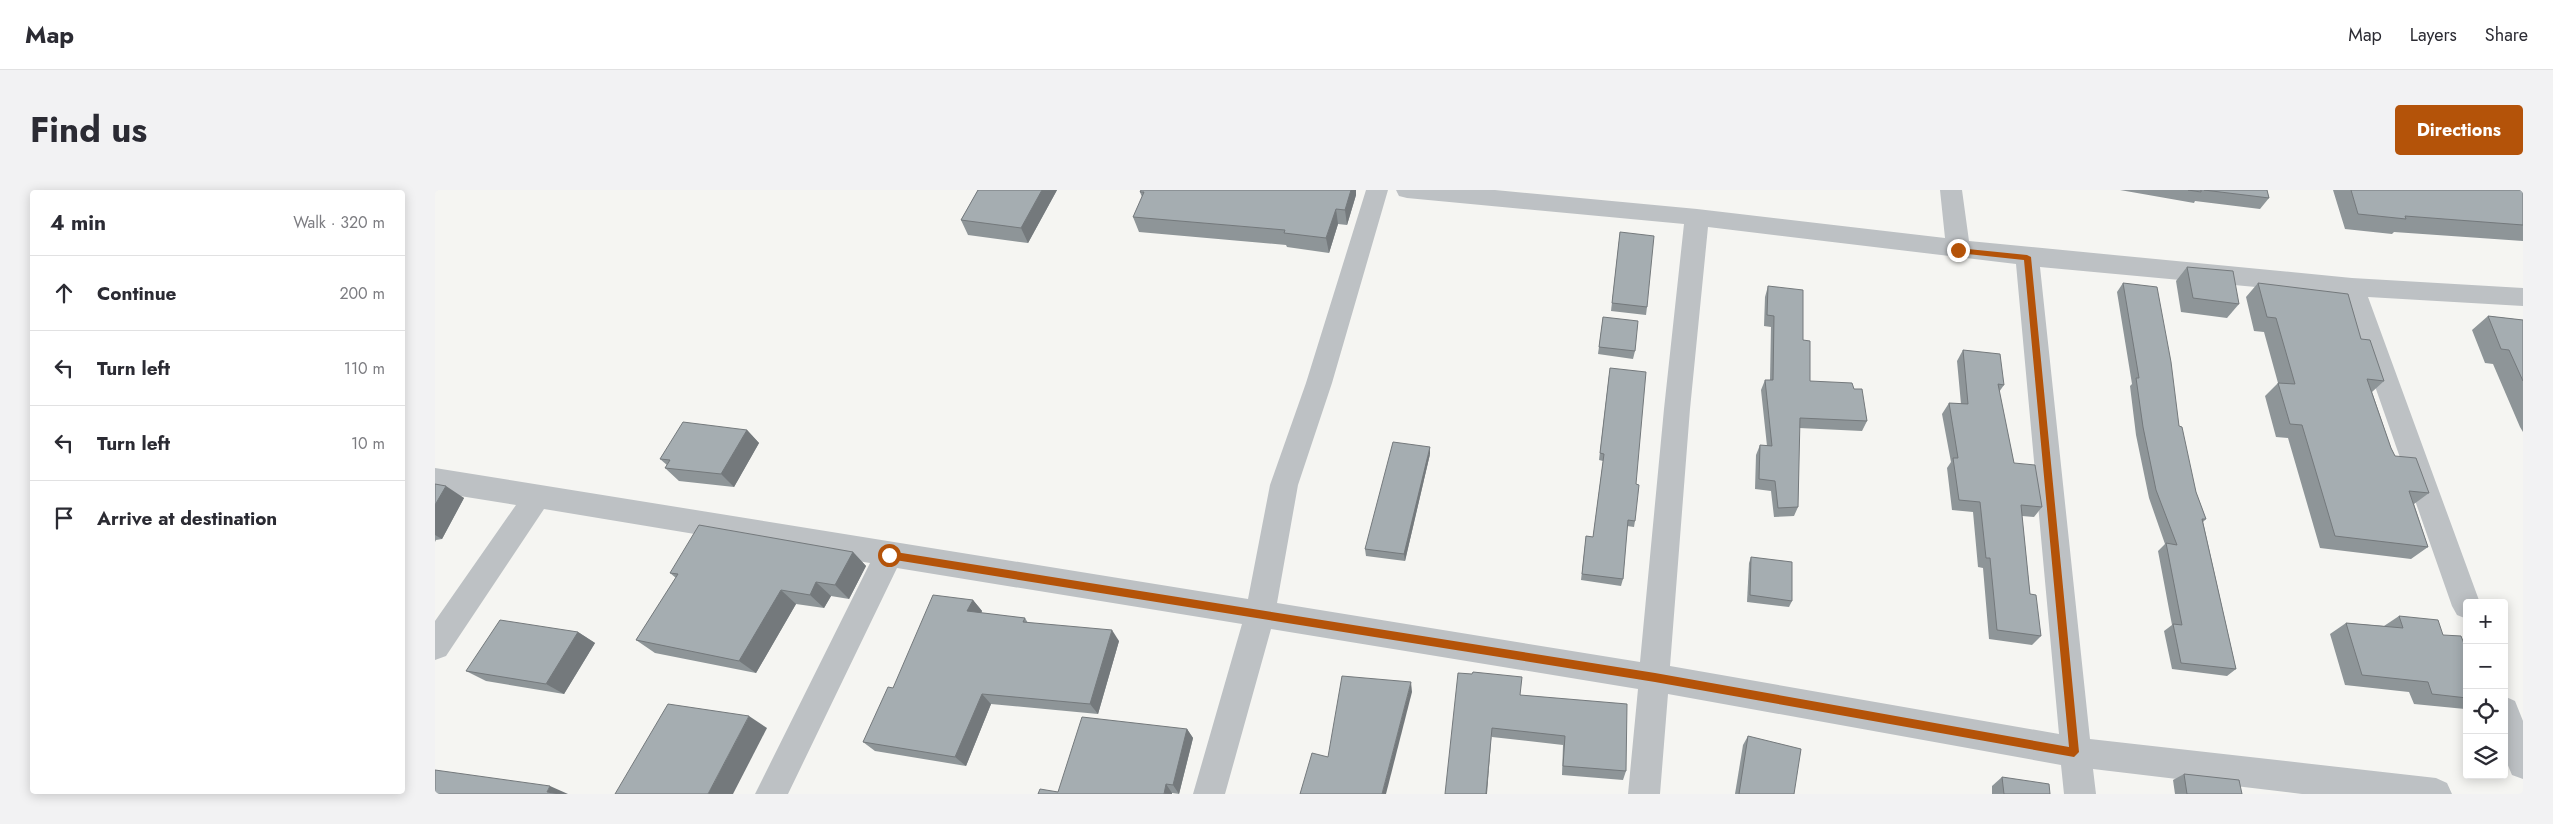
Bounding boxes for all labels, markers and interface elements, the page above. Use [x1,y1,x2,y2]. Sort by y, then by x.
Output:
text: Map [25,17,74,52]
text: Map [2348,22,2382,48]
text: Layers [2410,22,2457,48]
text: Share [2485,22,2528,48]
text: Find us [30,105,147,155]
button: Directions [2395,105,2523,155]
text: 4 min [50,208,106,238]
text: Walk · 320 m [293,211,385,234]
route end [1947,239,1970,262]
icon: ahead [50,279,78,307]
text: Continue [97,280,176,307]
text: 200 m [339,282,385,305]
icon: left [50,354,78,382]
text: Turn left [97,355,170,382]
text: 110 m [344,357,385,380]
icon: left [50,429,78,457]
text: Turn left [97,430,170,457]
text: 10 m [351,432,385,455]
icon: arrive [50,504,78,532]
text: Arrive at destination [97,505,277,532]
route start [878,544,901,567]
map controls [2463,599,2508,779]
button: + [2463,599,2508,644]
button: − [2463,644,2508,689]
button: locate [2463,689,2508,734]
button: layers [2463,734,2508,779]

